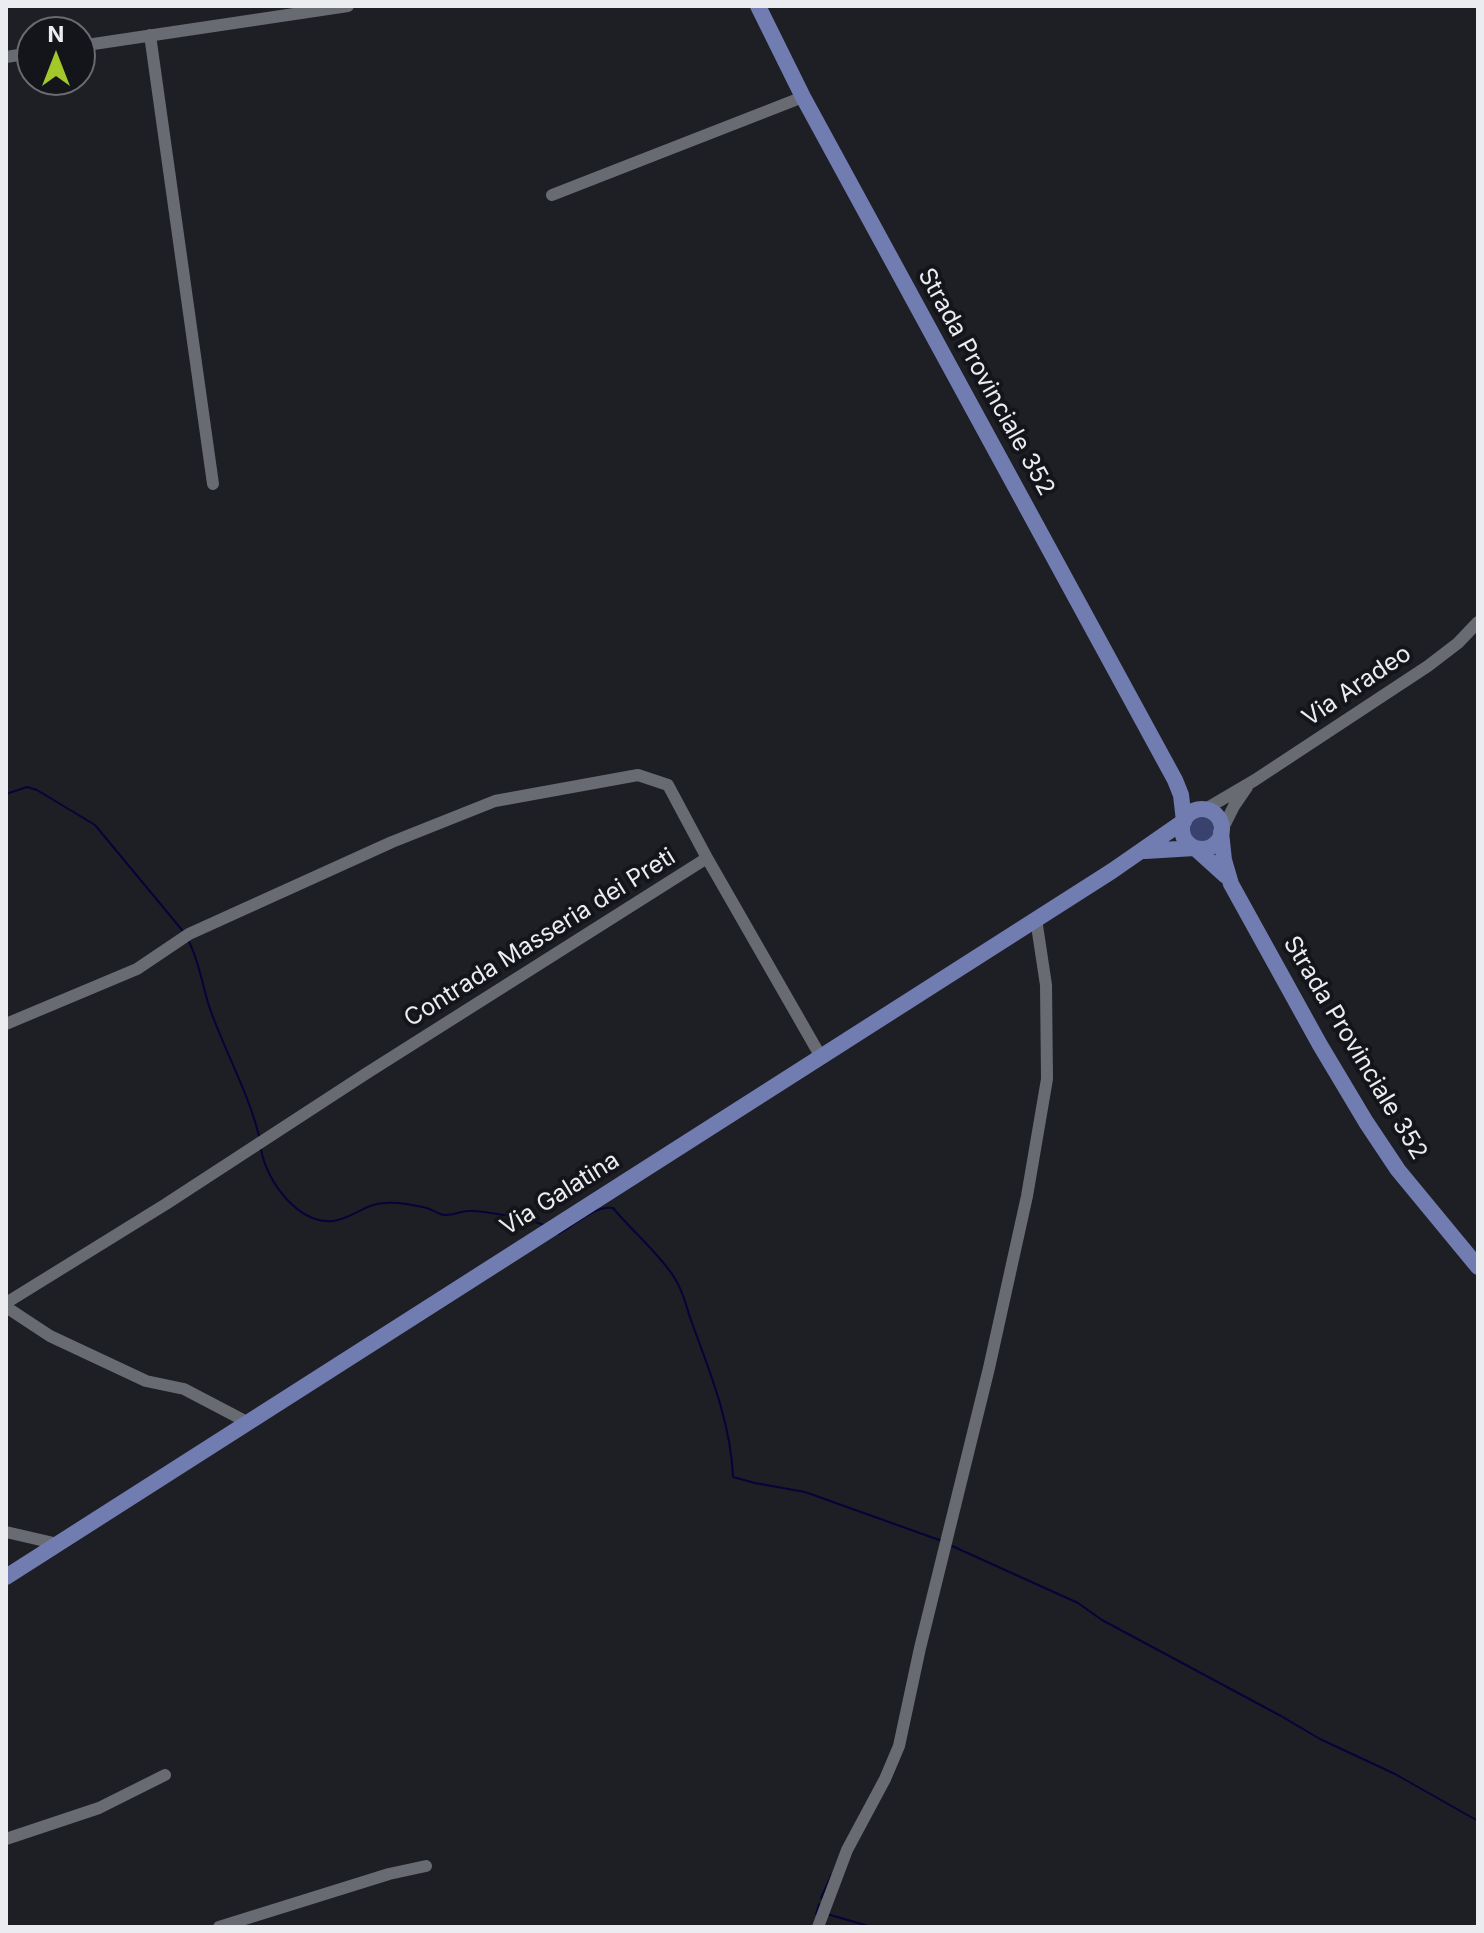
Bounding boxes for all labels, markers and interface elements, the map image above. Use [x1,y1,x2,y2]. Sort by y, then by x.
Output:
north arrow [16,16,96,96]
text: N [48,21,64,47]
street label: Strada Provinciale 352 [911,263,1061,501]
street label: Via Aradeo [1297,639,1417,733]
street label: Contrada Masseria dei Preti [399,843,681,1033]
street label: Strada Provinciale 352 [1277,931,1433,1165]
street label: Via Galatina [495,1146,625,1242]

